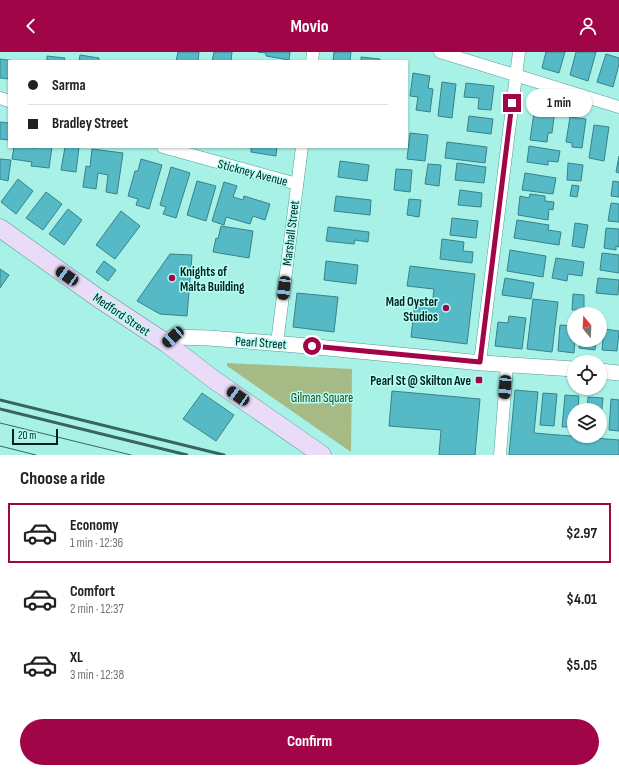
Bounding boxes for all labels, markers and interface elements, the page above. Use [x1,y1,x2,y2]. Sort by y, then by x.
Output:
icon: back [20,15,42,37]
icon: person [577,15,599,37]
text: Movio [290,16,329,37]
text: Sarma [52,76,86,95]
callout: 1 min [526,89,592,117]
route end [503,94,521,112]
text: 1 min [547,95,571,111]
text: Bradley Street [52,114,128,133]
street label: Stickney Avenue [216,156,289,190]
street label: Marshall Street [279,199,303,267]
car [54,264,80,288]
place label: Knights of Malta Building [180,264,245,295]
marker: Knights of Malta Building [167,273,177,283]
car [277,275,291,301]
street label: Medford Street [90,290,153,340]
place label: Mad Oyster Studios [386,294,438,325]
marker: Mad Oyster Studios [441,303,451,313]
north arrow [567,307,607,347]
map controls [567,307,607,443]
car [160,325,186,349]
street label: Pearl Street [235,333,287,353]
route start [303,337,321,355]
button: locate [567,355,607,395]
place label: Pearl St @ Skilton Ave [370,373,471,389]
marker: Pearl St @ Skilton Ave [474,375,484,385]
car [498,375,512,399]
car [225,384,251,408]
park label: Gilman Square [291,390,353,406]
button: layers [567,403,607,443]
scale bar [12,427,58,446]
text: 20 m [18,429,36,442]
text: Choose a ride [20,468,105,489]
icon: car [22,515,58,551]
text: Economy [70,516,119,535]
text: $2.97 [566,524,597,543]
text: 1 min · 12:36 [70,535,123,551]
icon: car [22,581,58,617]
text: Comfort [70,582,115,601]
text: $4.01 [566,590,597,609]
text: 2 min · 12:37 [70,601,124,617]
icon: car [22,647,58,683]
text: XL [70,648,83,667]
text: $5.05 [566,656,597,675]
text: 3 min · 12:38 [70,667,124,683]
button: Confirm [20,719,599,765]

